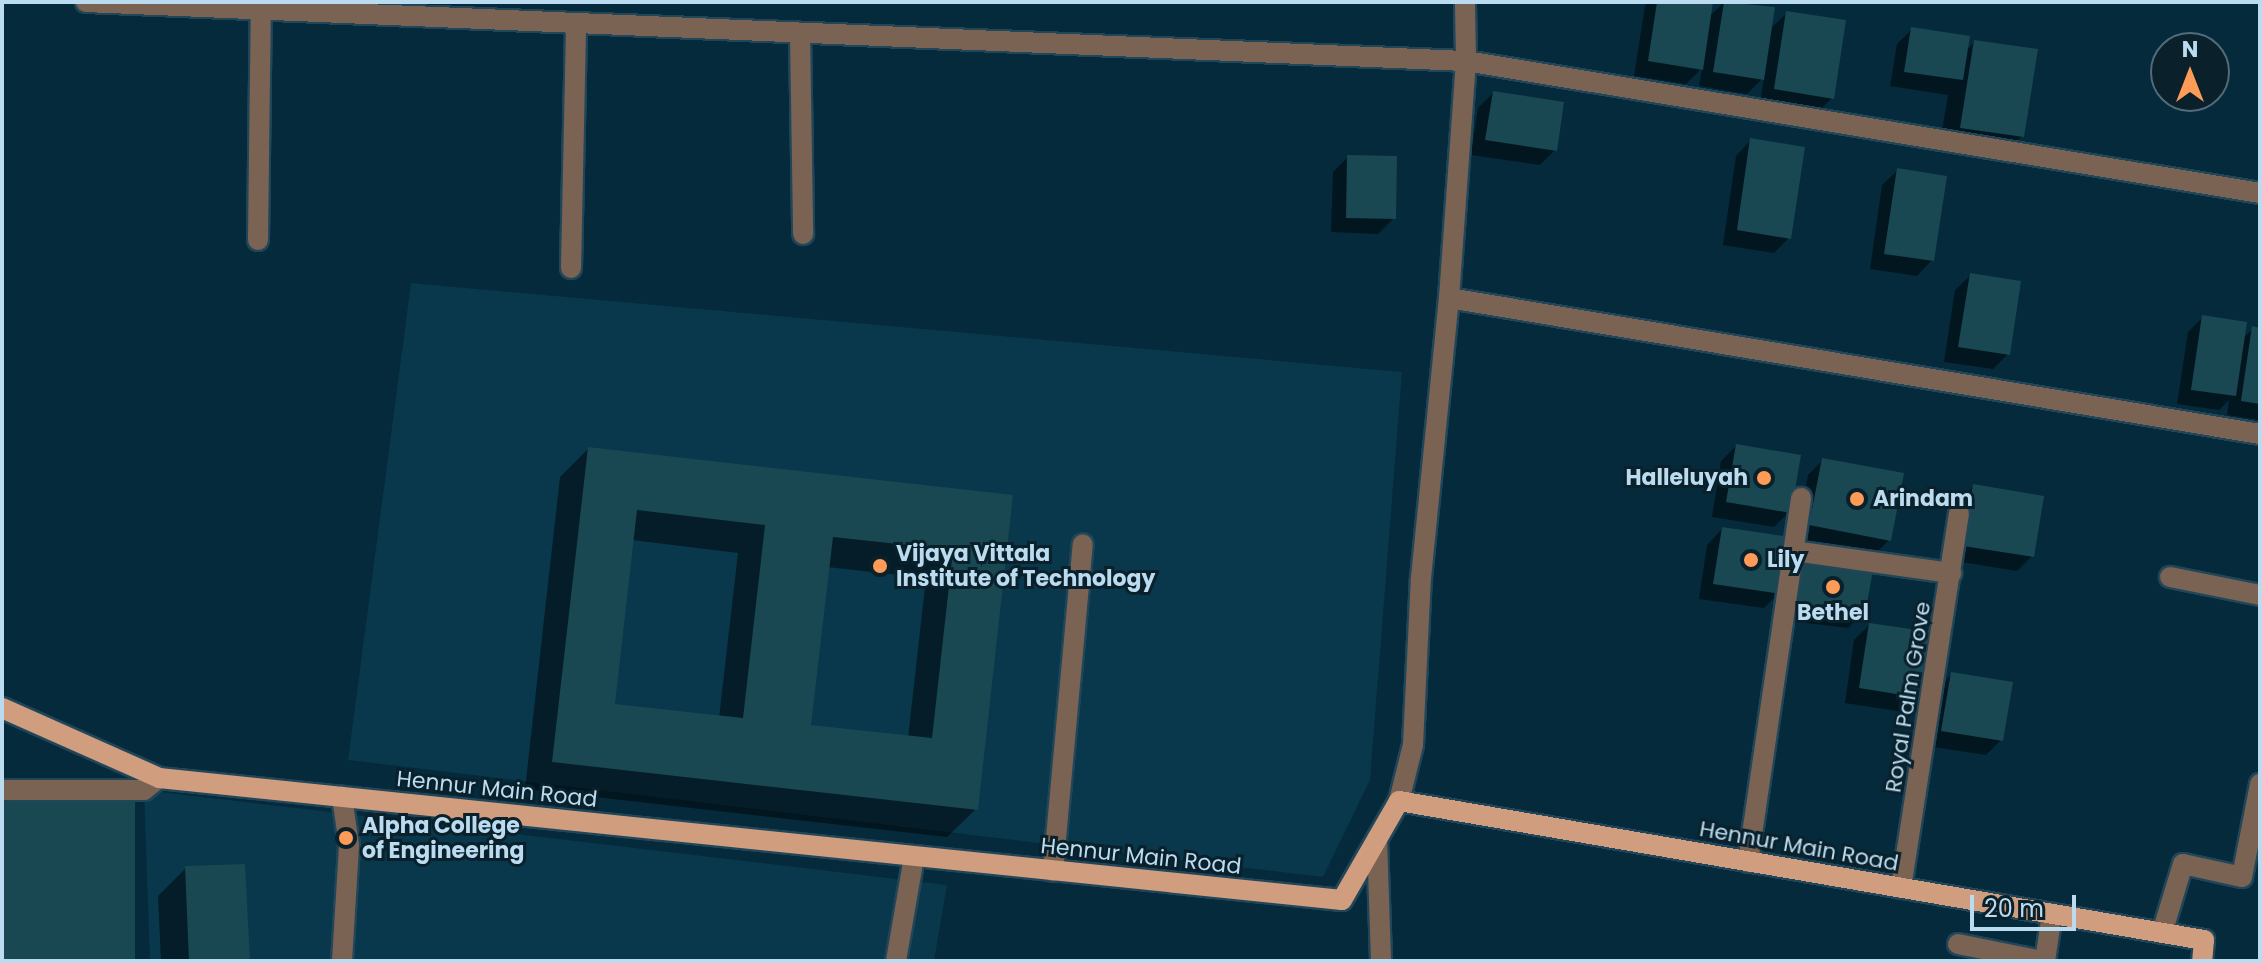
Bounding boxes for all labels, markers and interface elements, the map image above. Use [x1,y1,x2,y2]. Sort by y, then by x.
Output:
north arrow [2150,32,2230,112]
text: N [2182,34,2198,65]
place label: Halleluyah [1625,465,1748,491]
marker: Halleluyah [1755,469,1773,487]
place label: Arindam [1873,486,1973,512]
marker: Arindam [1848,490,1866,508]
place label: Vijaya Vittala Institute of Technology [896,540,1155,592]
place label: Lily [1767,547,1804,573]
marker: Lily [1742,551,1760,569]
marker: Vijaya Vittala Institute of Technology [871,557,889,575]
marker: Bethel [1824,578,1842,596]
place label: Bethel [1797,600,1869,626]
street label: Royal Palm Grove [1880,600,1936,794]
street label: Hennur Main Road [395,765,599,813]
place label: Alpha College of Engineering [362,812,524,864]
street label: Hennur Main Road [1697,815,1901,877]
marker: Alpha College of Engineering [337,829,355,847]
street label: Hennur Main Road [1039,832,1243,880]
scale bar [1974,879,2080,929]
text: 20 m [1984,892,2044,925]

